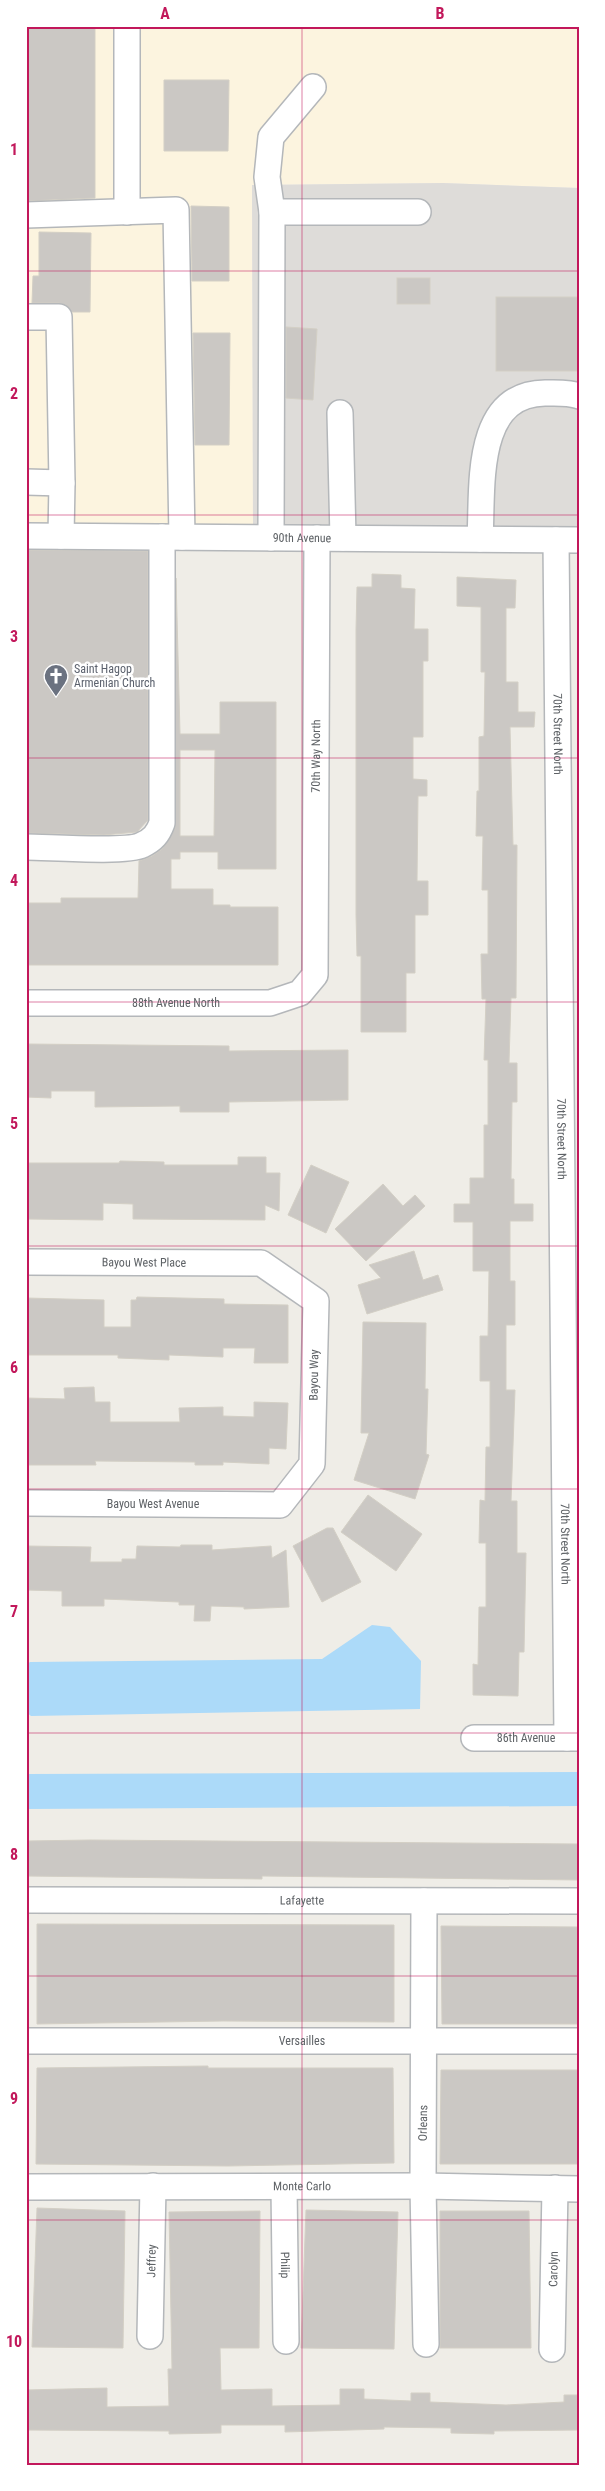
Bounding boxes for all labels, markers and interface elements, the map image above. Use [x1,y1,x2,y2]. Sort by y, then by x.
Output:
text: A [160,4,170,23]
text: B [436,4,445,23]
text: 1 [10,140,18,159]
text: 2 [10,384,18,403]
street label: 90th Avenue [273,531,332,545]
text: 3 [10,627,18,646]
place label: Saint Hagop Armenian Church [74,662,156,690]
church icon: Saint Hagop Armenian Church [43,663,69,697]
street label: 70th Street North [550,693,565,775]
street label: 70th Way North [309,719,323,793]
text: 4 [10,871,18,890]
street label: 88th Avenue North [132,996,220,1010]
street label: 70th Street North [554,1098,569,1180]
text: 5 [10,1114,18,1133]
street label: Bayou West Place [102,1255,187,1270]
street label: Bayou Way [307,1349,321,1401]
text: 6 [10,1358,18,1377]
street label: Bayou West Avenue [107,1497,200,1511]
street label: 70th Street North [558,1503,573,1585]
text: 7 [10,1602,18,1621]
street label: 86th Avenue [497,1731,556,1745]
text: 8 [10,1845,18,1864]
street label: Lafayette [280,1893,325,1908]
street label: Versailles [279,2034,325,2048]
text: 9 [10,2089,18,2108]
street label: Orleans [416,2105,430,2141]
street label: Monte Carlo [273,2179,331,2193]
street label: Jeffrey [144,2244,159,2278]
street label: Carolyn [546,2251,561,2287]
street label: Philip [278,2252,292,2278]
text: 10 [6,2332,22,2351]

